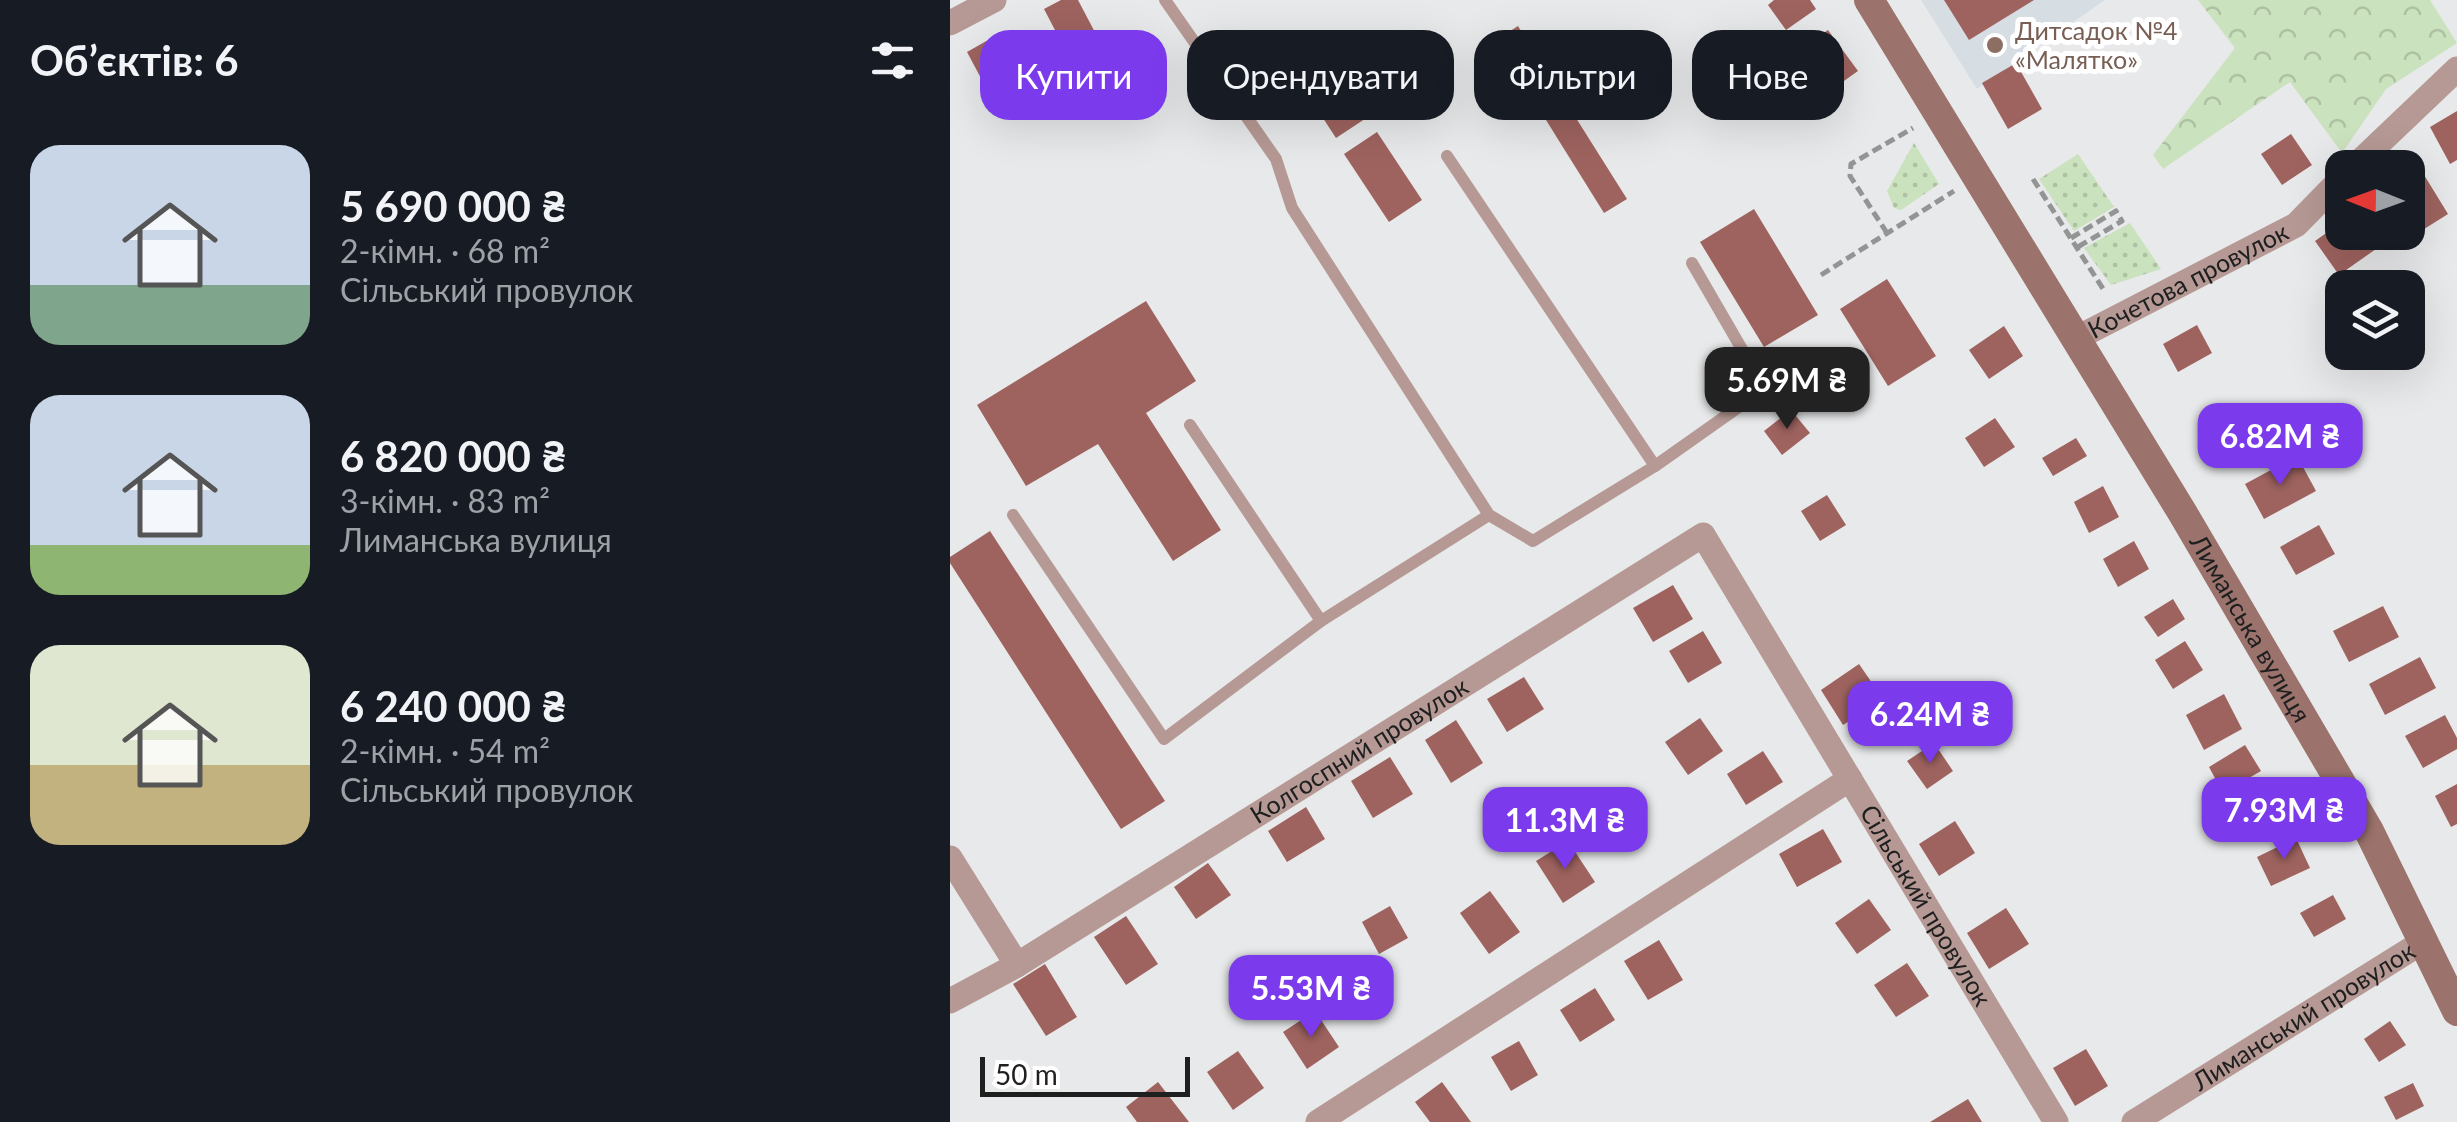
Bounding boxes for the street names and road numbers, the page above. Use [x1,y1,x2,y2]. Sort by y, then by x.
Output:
street label: Кочетова провулок [2082,216,2293,344]
street label: Лиманська вулиця [2184,528,2318,727]
street label: Колгоспний провулок [1244,670,1473,829]
street label: Сільський провулок [1855,799,1999,1011]
street label: Лиманський провулок [2186,935,2420,1096]

